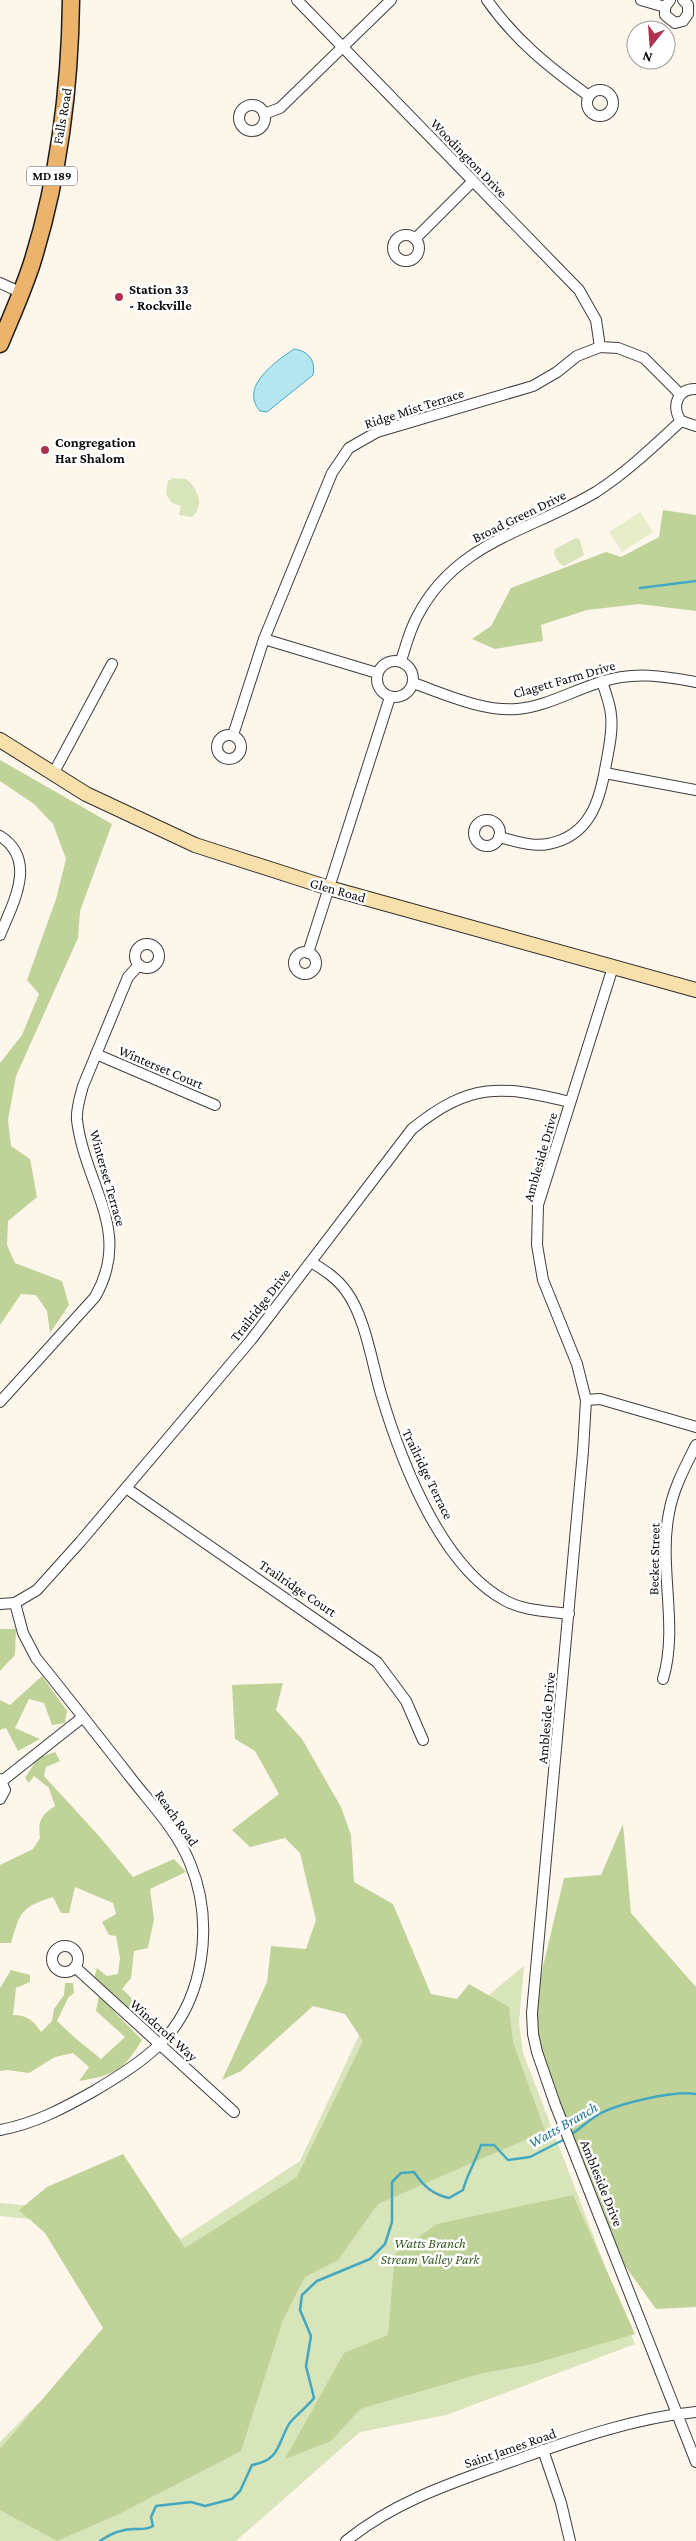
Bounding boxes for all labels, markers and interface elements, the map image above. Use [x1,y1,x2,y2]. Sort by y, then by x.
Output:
north arrow [626,20,676,70]
text: N [640,48,654,66]
street label: Falls Road [49,86,75,145]
street label: Woodington Drive [427,115,511,201]
road number: MD 189 [27,167,77,186]
place label: Station 33 - Rockville [129,281,192,313]
marker: Station 33 - Rockville [113,291,125,303]
street label: Ridge Mist Terrace [362,384,466,432]
place label: Congregation Har Shalom [55,434,136,466]
marker: Congregation Har Shalom [39,444,51,456]
street label: Broad Green Drive [470,486,568,546]
street label: Clagett Farm Drive [511,657,617,701]
street label: Glen Road [308,874,368,906]
street label: Winterset Court [116,1042,206,1092]
street label: Ambleside Drive [520,1111,560,1203]
street label: Winterset Terrace [87,1128,129,1228]
street label: Trailridge Drive [227,1265,293,1345]
street label: Trailridge Terrace [399,1426,457,1522]
street label: Becket Street [645,1522,663,1595]
street label: Trailridge Court [256,1556,340,1620]
street label: Ambleside Drive [534,1671,558,1765]
street label: Reach Road [152,1787,202,1850]
street label: Windcroft Way [127,1996,201,2065]
water label: Watts Branch [526,2099,600,2151]
street label: Ambleside Drive [577,2137,627,2229]
park label: Watts Branch Stream Valley Park [381,2235,480,2267]
street label: Saint James Road [462,2425,559,2471]

